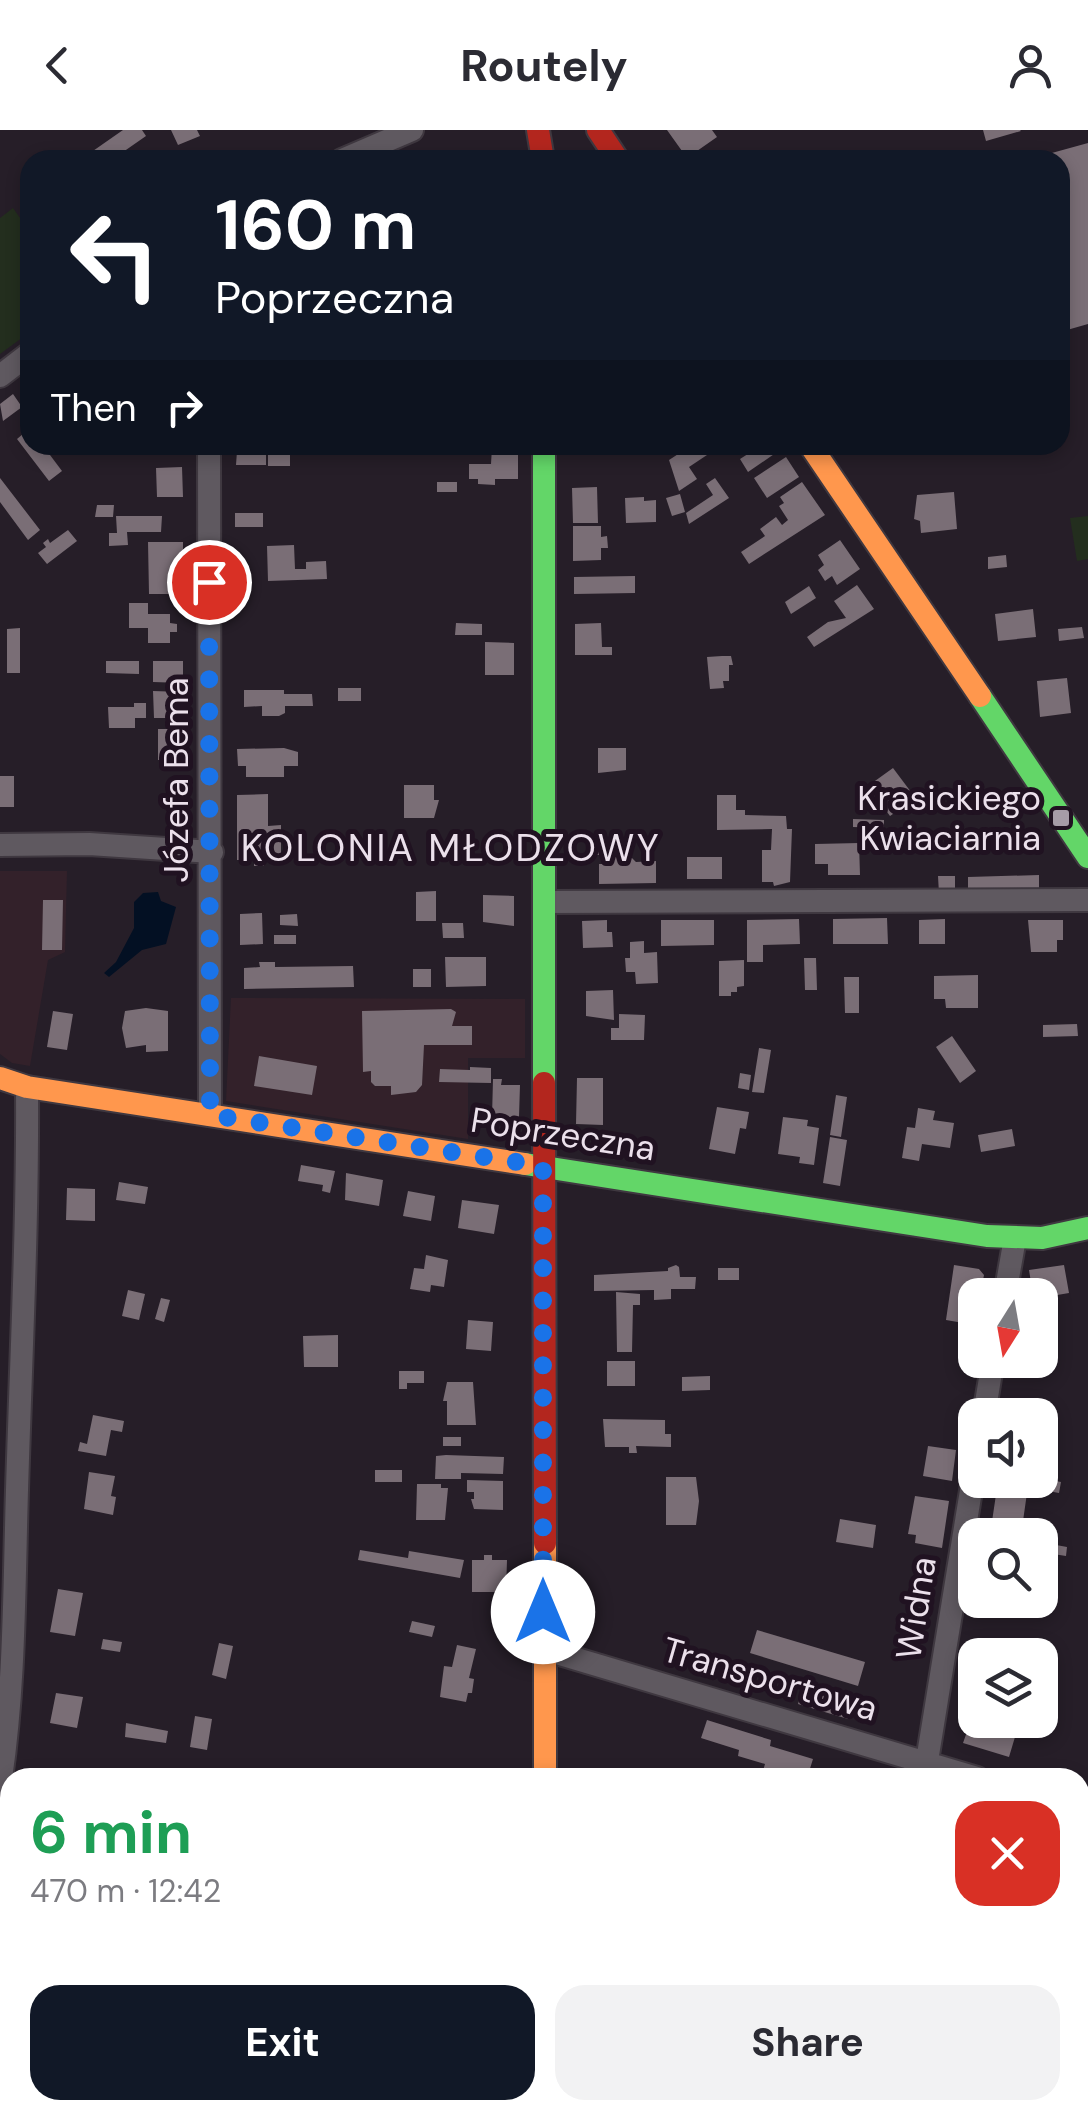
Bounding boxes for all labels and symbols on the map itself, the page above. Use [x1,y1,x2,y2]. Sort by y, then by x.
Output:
pin [167,540,252,625]
street label: Józefa Bema [153,678,199,882]
place label: Krasickiego Kwiaciarnia [857,775,1041,861]
marker: Krasickiego Kwiaciarnia [1050,807,1072,829]
district label: KOLONIA MŁODZOWY [241,823,661,873]
street label: Poprzeczna [468,1097,658,1171]
north arrow [958,1278,1058,1378]
street label: Widna [885,1553,947,1663]
position arrow [491,1560,595,1664]
street label: Transportowa [657,1626,883,1732]

